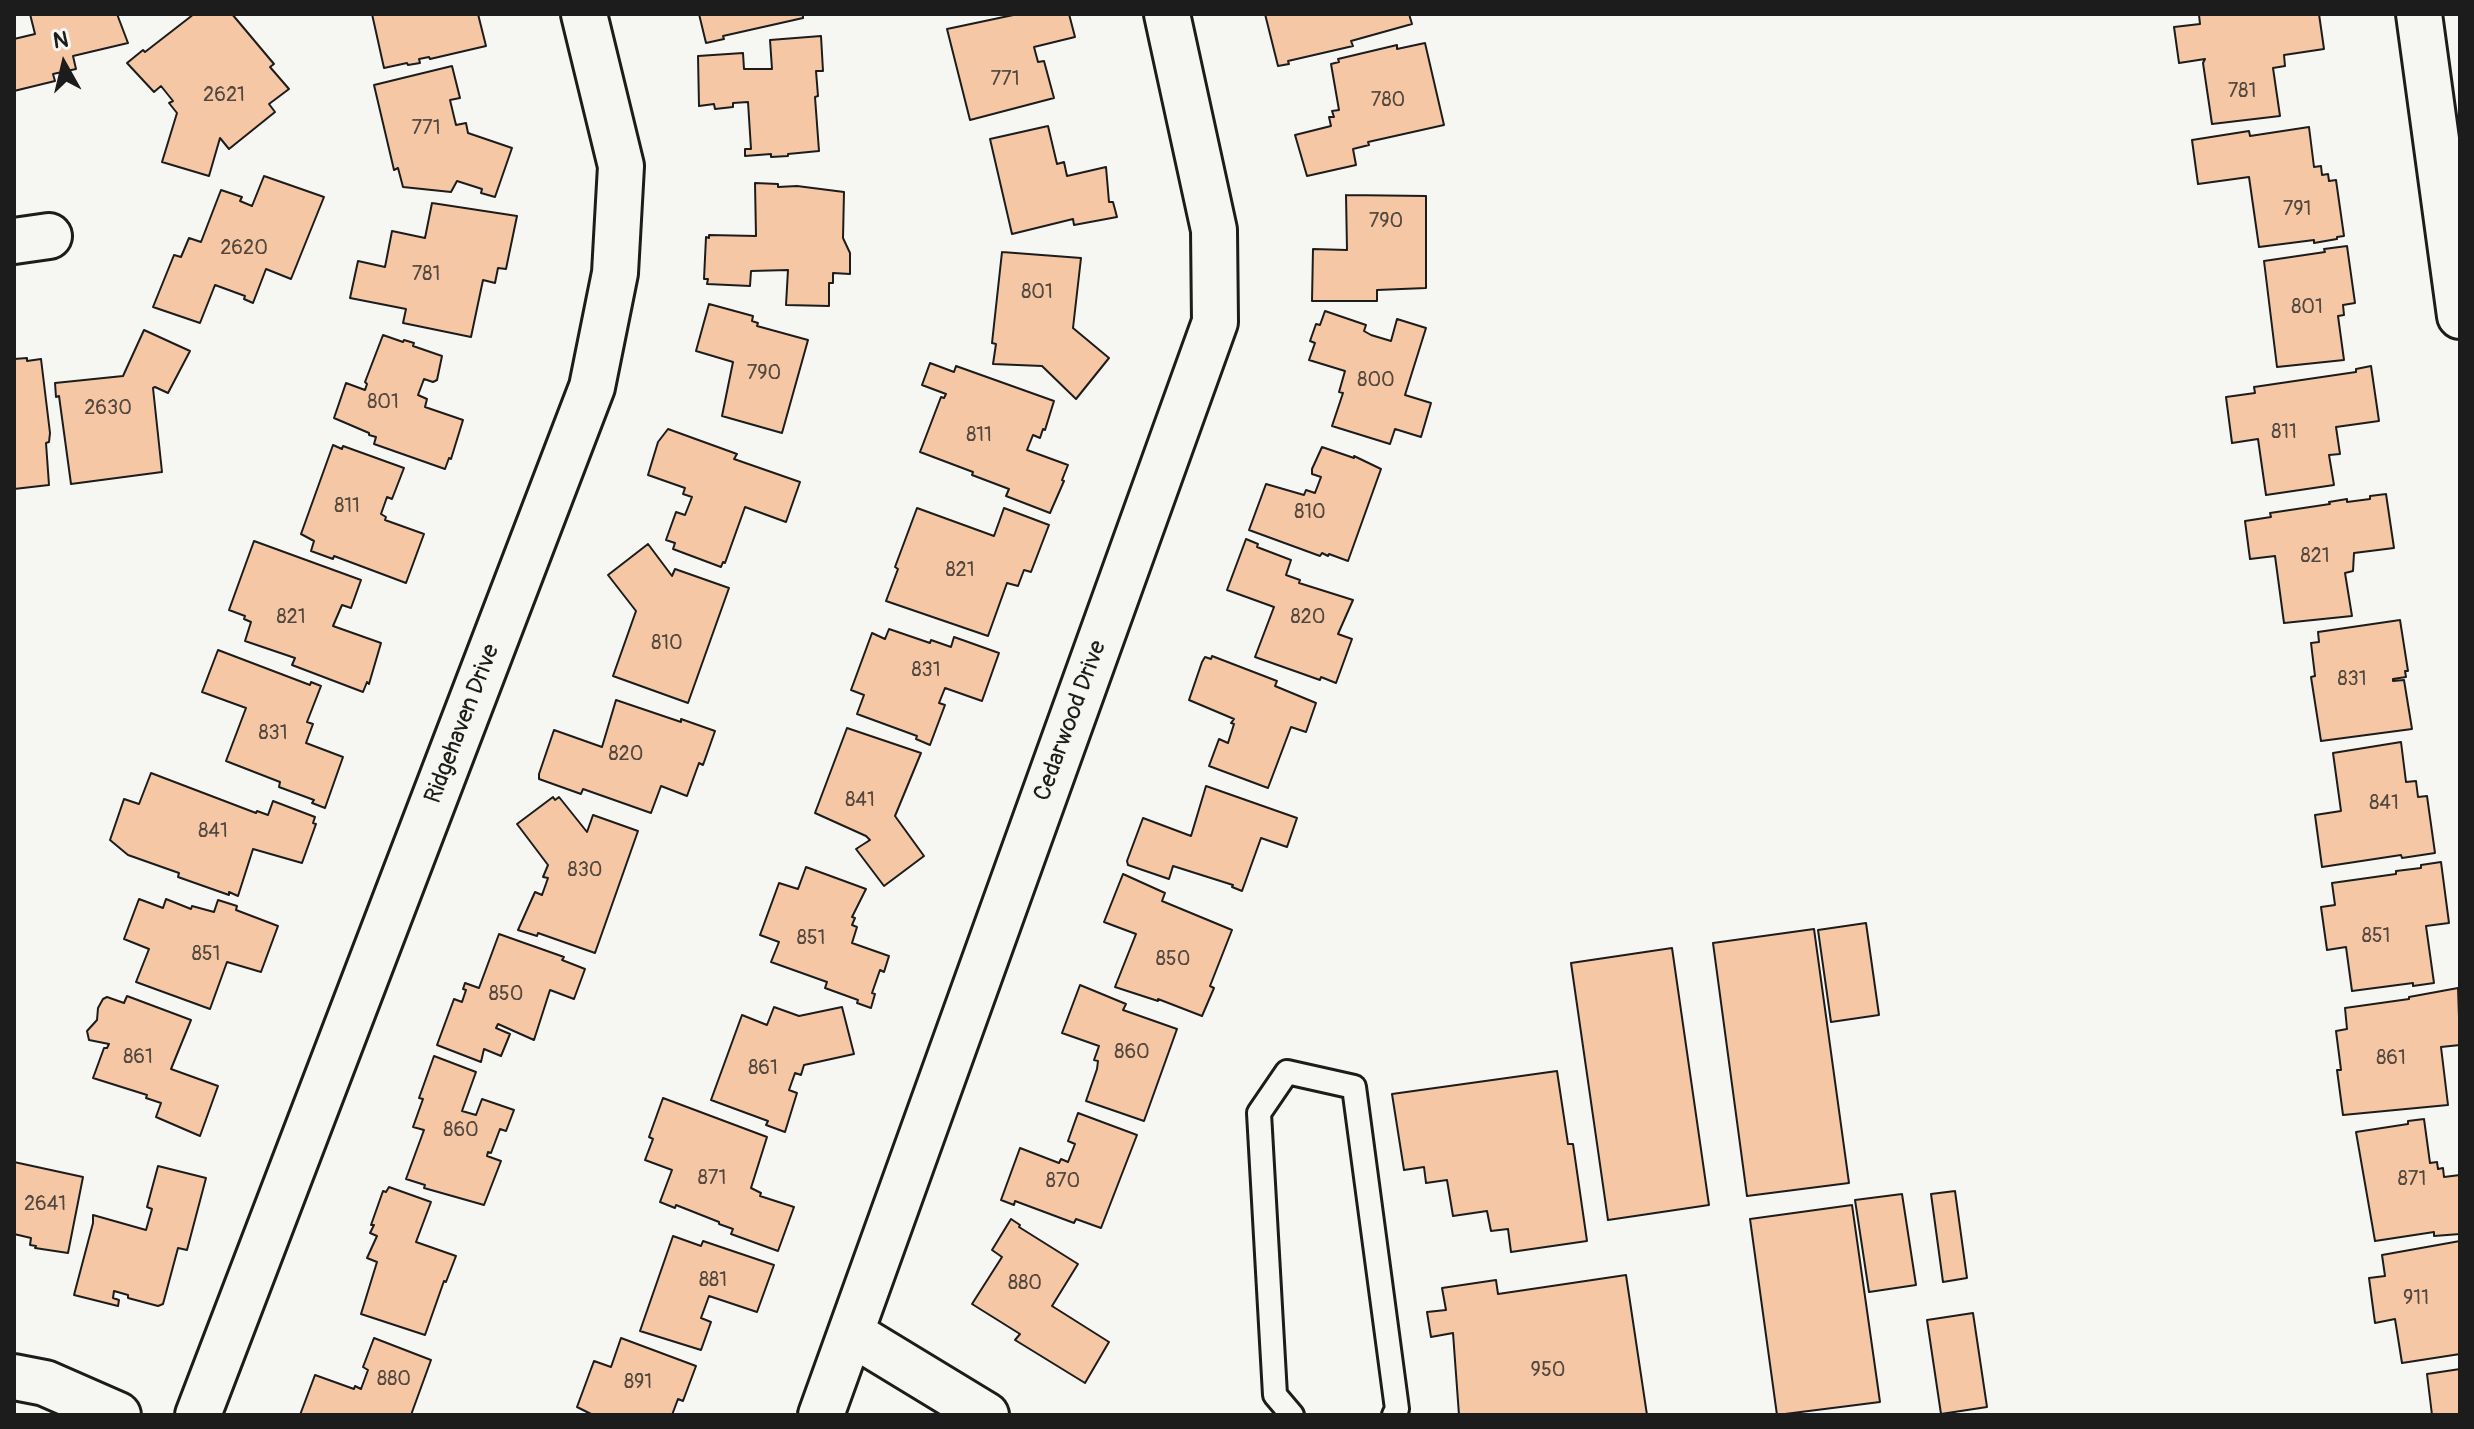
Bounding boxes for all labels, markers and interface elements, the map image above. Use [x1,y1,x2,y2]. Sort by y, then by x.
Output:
north arrow [24,24,104,104]
text: N [51,25,70,55]
house number: 771 [991,68,1019,92]
house number: 781 [2228,80,2256,104]
house number: 2621 [203,84,245,108]
house number: 780 [1371,89,1405,113]
house number: 771 [412,117,440,141]
house number: 791 [2283,198,2311,222]
house number: 790 [1369,210,1403,234]
house number: 2620 [220,237,268,261]
house number: 781 [412,263,440,287]
house number: 801 [1021,281,1053,305]
house number: 801 [2291,296,2323,320]
house number: 790 [747,362,781,386]
house number: 800 [1357,369,1395,393]
house number: 801 [367,391,399,415]
house number: 2630 [84,397,132,421]
house number: 811 [2271,421,2297,445]
house number: 811 [966,424,992,448]
house number: 811 [334,495,360,519]
house number: 810 [1294,501,1326,525]
house number: 821 [2300,545,2330,569]
house number: 821 [945,559,975,583]
house number: 821 [276,606,306,630]
house number: 820 [1291,606,1325,630]
house number: 810 [651,632,683,656]
street label: Cedarwood Drive [1029,637,1113,805]
street label: Ridgehaven Drive [419,640,507,808]
house number: 831 [911,659,941,683]
house number: 831 [2337,668,2367,692]
house number: 831 [258,722,288,746]
house number: 820 [609,743,643,767]
house number: 841 [845,789,875,813]
house number: 841 [2369,792,2399,816]
house number: 841 [198,820,228,844]
house number: 830 [568,859,602,883]
house number: 851 [2362,925,2390,949]
house number: 851 [797,927,825,951]
house number: 851 [192,943,220,967]
house number: 850 [1156,948,1190,972]
house number: 850 [489,983,523,1007]
house number: 860 [1114,1041,1150,1065]
house number: 861 [123,1046,153,1070]
house number: 861 [2376,1047,2406,1071]
house number: 861 [748,1057,778,1081]
house number: 860 [443,1119,479,1143]
house number: 871 [698,1167,726,1191]
house number: 871 [2398,1168,2426,1192]
house number: 870 [1046,1170,1080,1194]
house number: 2641 [24,1193,66,1217]
house number: 881 [699,1269,727,1293]
house number: 880 [1008,1272,1042,1296]
house number: 911 [2403,1287,2429,1311]
house number: 950 [1531,1359,1565,1383]
house number: 880 [377,1368,411,1392]
house number: 891 [624,1371,652,1395]

